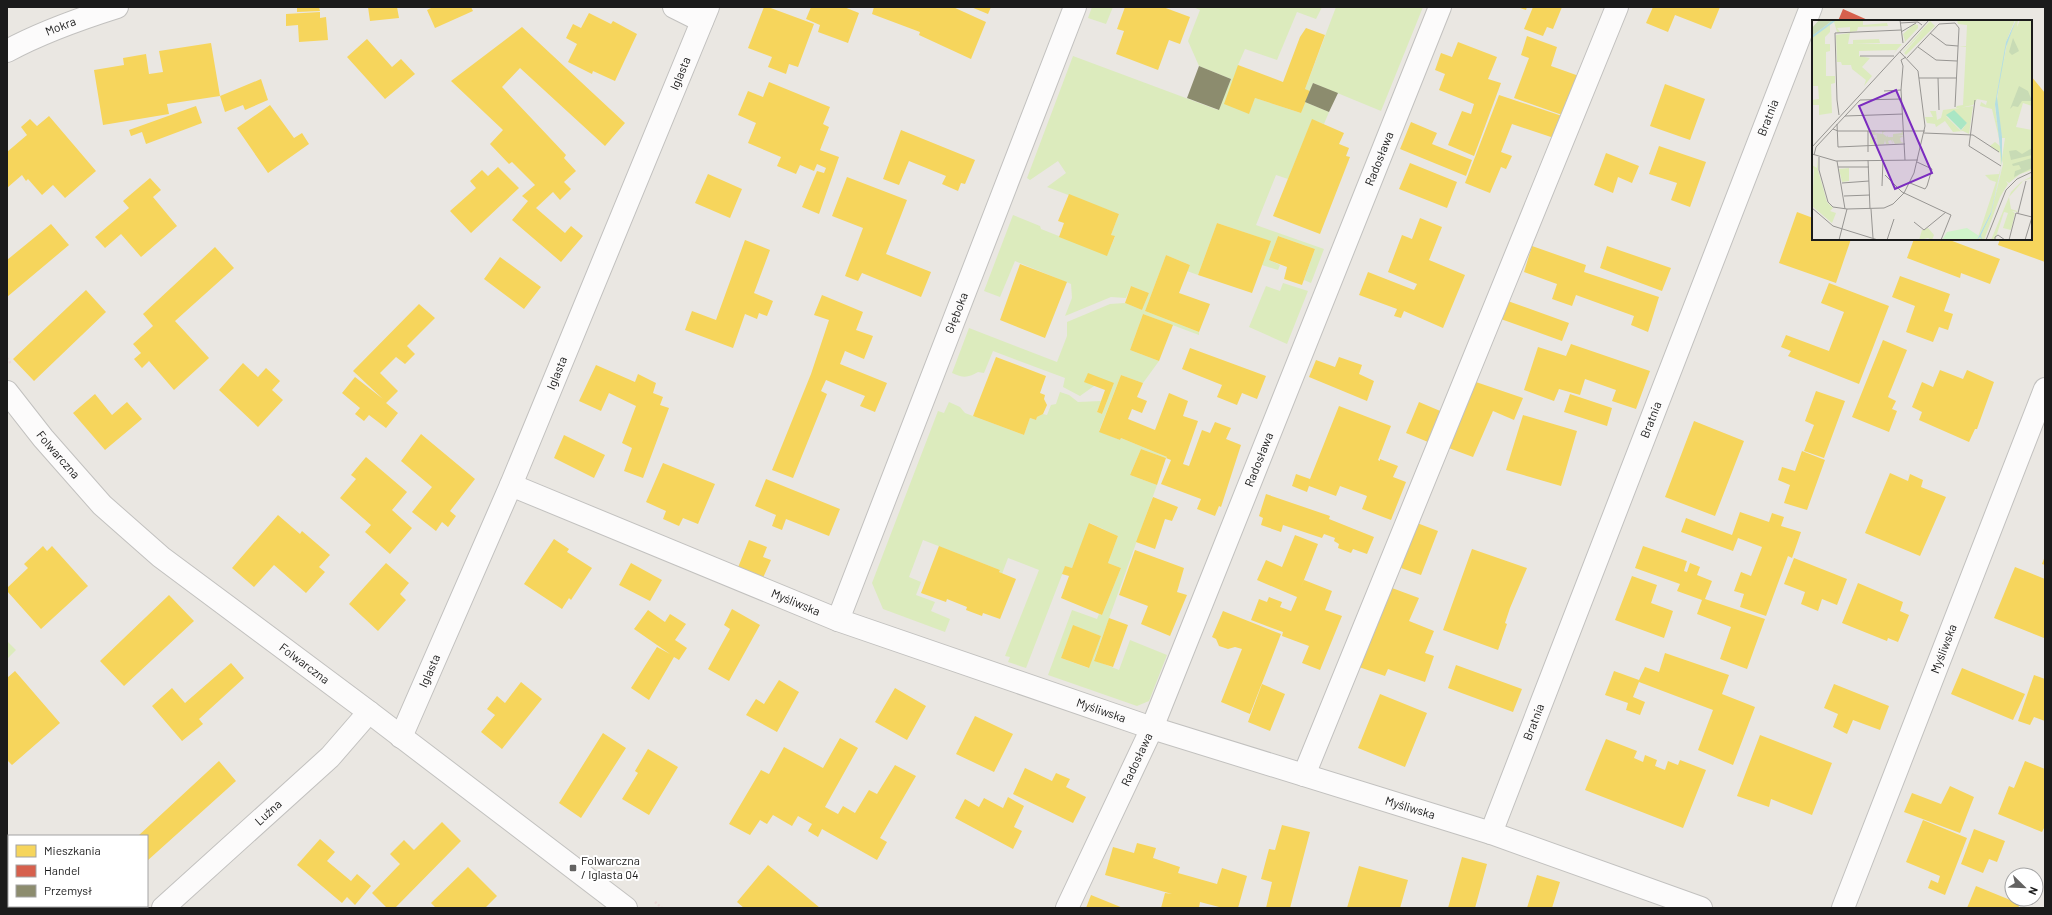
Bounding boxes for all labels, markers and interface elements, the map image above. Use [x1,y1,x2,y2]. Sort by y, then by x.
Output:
street label: Mokra [43,13,77,38]
inset map [1812,20,2032,240]
street label: Iglasta [667,54,693,92]
street label: Bratnia [1754,97,1781,138]
street label: Radosława [1361,129,1396,188]
street label: Głęboka [941,290,970,335]
street label: Iglasta [543,354,569,391]
street label: Bratnia [1637,399,1663,440]
street label: Folwarczna [34,428,83,481]
street label: Radosława [1241,430,1275,488]
street label: Myśliwska [770,585,823,618]
street label: Myśliwska [1927,622,1959,675]
street label: Folwarczna [277,640,333,686]
street label: Iglasta [416,652,442,689]
street label: Myśliwska [1075,695,1128,725]
street label: Bratnia [1520,701,1546,742]
street label: Radosława [1118,730,1155,788]
street label: Myśliwska [1384,793,1437,821]
street label: Luźna [251,796,284,828]
legend [8,835,148,907]
text: Mieszkania [44,843,101,857]
place label: Folwarczna / Iglasta 04 [581,853,640,881]
text: Handel [44,863,80,877]
marker: Folwarczna / Iglasta 04 [568,863,578,873]
north arrow [2004,867,2044,907]
text: Przemysł [44,883,92,897]
text: N [2026,885,2041,897]

